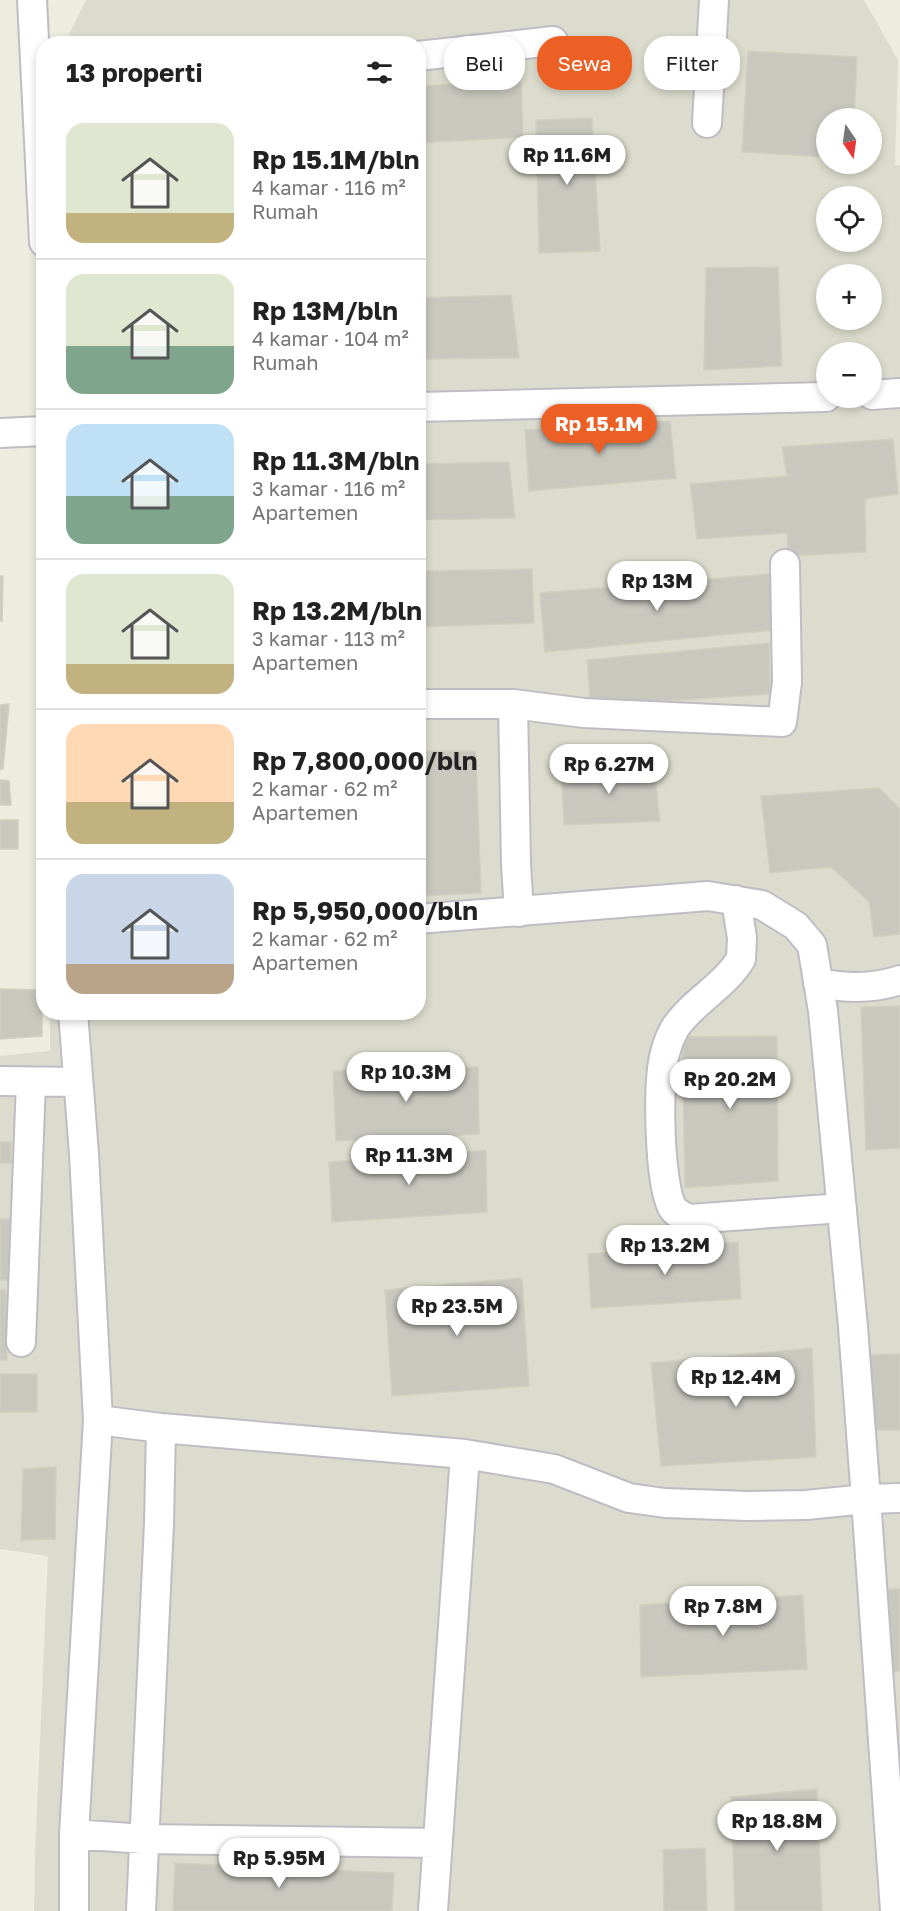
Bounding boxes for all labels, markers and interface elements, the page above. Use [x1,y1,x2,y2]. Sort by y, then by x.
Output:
chip: Beli [444,36,525,90]
chip: Sewa [537,36,632,90]
chip: Filter [644,36,740,90]
icon: filters [363,56,396,89]
text: 13 properti [66,57,203,88]
north arrow [816,108,882,174]
map controls [816,108,882,408]
pin: Rp 11.6M [505,135,629,186]
text: Rp 11.6M [523,142,611,166]
text: Rp 15.1M/bln [252,144,420,175]
icon: home [114,147,186,219]
text: 4 kamar · 116 m² [252,175,406,199]
button: locate [816,186,882,252]
text: Rumah [252,199,319,223]
button: + [816,264,882,330]
text: Rp 13M/bln [252,295,398,326]
icon: home [114,298,186,370]
text: 4 kamar · 104 m² [252,326,409,350]
button: − [816,342,882,408]
text: Rumah [252,350,319,374]
pin: Rp 15.1M [537,404,661,455]
text: Rp 15.1M [555,411,643,435]
text: Rp 11.3M/bln [252,445,420,476]
icon: home [114,448,186,520]
text: 3 kamar · 116 m² [252,476,405,500]
text: Apartemen [252,500,358,524]
pin: Rp 13M [608,561,706,612]
text: Rp 13M [621,568,693,592]
text: Rp 13.2M/bln [252,595,422,626]
icon: home [114,598,186,670]
text: 3 kamar · 113 m² [252,626,405,650]
text: Apartemen [252,650,358,674]
pin: Rp 6.27M [547,744,671,795]
text: Rp 7,800,000/bln [252,745,477,776]
icon: home [114,748,186,820]
text: Rp 6.27M [563,751,655,775]
text: 2 kamar · 62 m² [252,776,397,800]
text: Apartemen [252,800,358,824]
text: Rp 5,950,000/bln [252,895,478,926]
icon: home [114,898,186,970]
text: 2 kamar · 62 m² [252,926,397,950]
text: Apartemen [252,950,358,974]
pin: Rp 10.3M [344,1052,468,1103]
text: Rp 10.3M [361,1059,451,1083]
pin: Rp 20.2M [668,1059,792,1110]
text: Rp 20.2M [684,1066,776,1090]
pin: Rp 11.3M [347,1135,471,1186]
text: Rp 11.3M [365,1142,453,1166]
pin: Rp 13.2M [603,1225,727,1276]
text: Rp 13.2M [620,1232,710,1256]
pin: Rp 23.5M [395,1286,519,1337]
text: Rp 23.5M [411,1293,503,1317]
pin: Rp 12.4M [674,1357,798,1408]
text: Rp 12.4M [691,1364,781,1388]
pin: Rp 7.8M [668,1586,778,1637]
text: Rp 7.8M [683,1593,763,1617]
pin: Rp 18.8M [715,1801,839,1852]
text: Rp 18.8M [731,1808,823,1832]
pin: Rp 5.95M [217,1838,341,1889]
text: Rp 5.95M [233,1845,325,1869]

